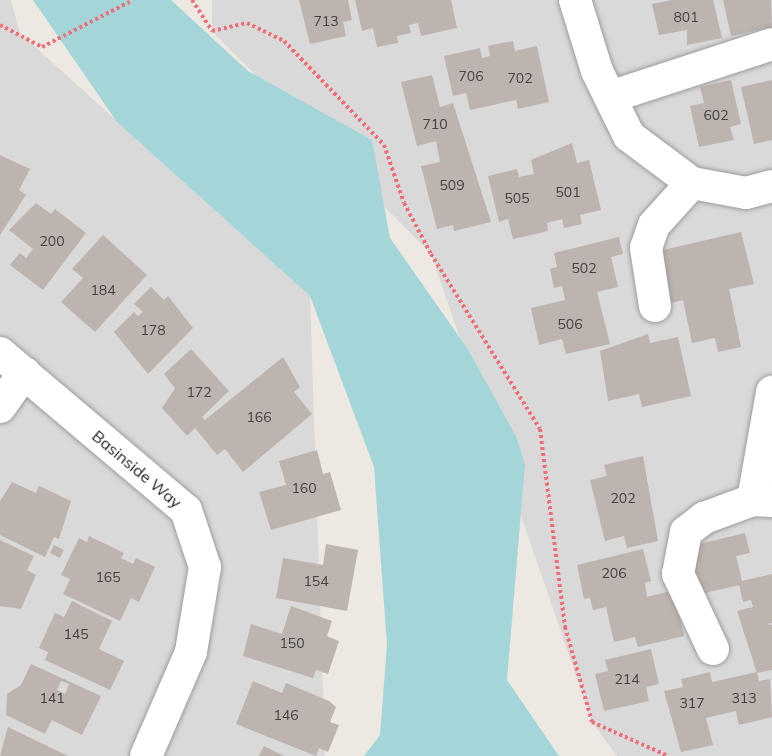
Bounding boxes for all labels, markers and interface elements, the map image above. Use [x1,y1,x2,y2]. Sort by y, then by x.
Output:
house number: 801 [673,9,699,25]
house number: 713 [313,13,339,29]
house number: 706 [458,68,484,84]
house number: 702 [507,70,533,86]
house number: 602 [703,107,729,123]
house number: 710 [422,116,448,132]
house number: 509 [439,177,465,193]
house number: 501 [555,184,581,200]
house number: 505 [504,190,530,206]
house number: 200 [39,233,65,249]
house number: 502 [571,260,597,276]
house number: 184 [90,282,116,298]
house number: 506 [557,316,583,332]
house number: 178 [140,322,166,338]
house number: 172 [186,384,212,400]
house number: 166 [246,409,272,425]
street label: Basinside Way [88,426,186,512]
house number: 160 [291,480,317,496]
house number: 202 [610,490,636,506]
house number: 206 [601,565,627,581]
house number: 165 [95,569,121,585]
house number: 154 [303,573,329,589]
house number: 145 [63,626,89,642]
house number: 150 [279,635,305,651]
house number: 214 [614,671,640,687]
house number: 141 [39,690,65,706]
house number: 313 [731,690,757,706]
house number: 317 [679,695,705,711]
house number: 146 [273,707,299,723]

